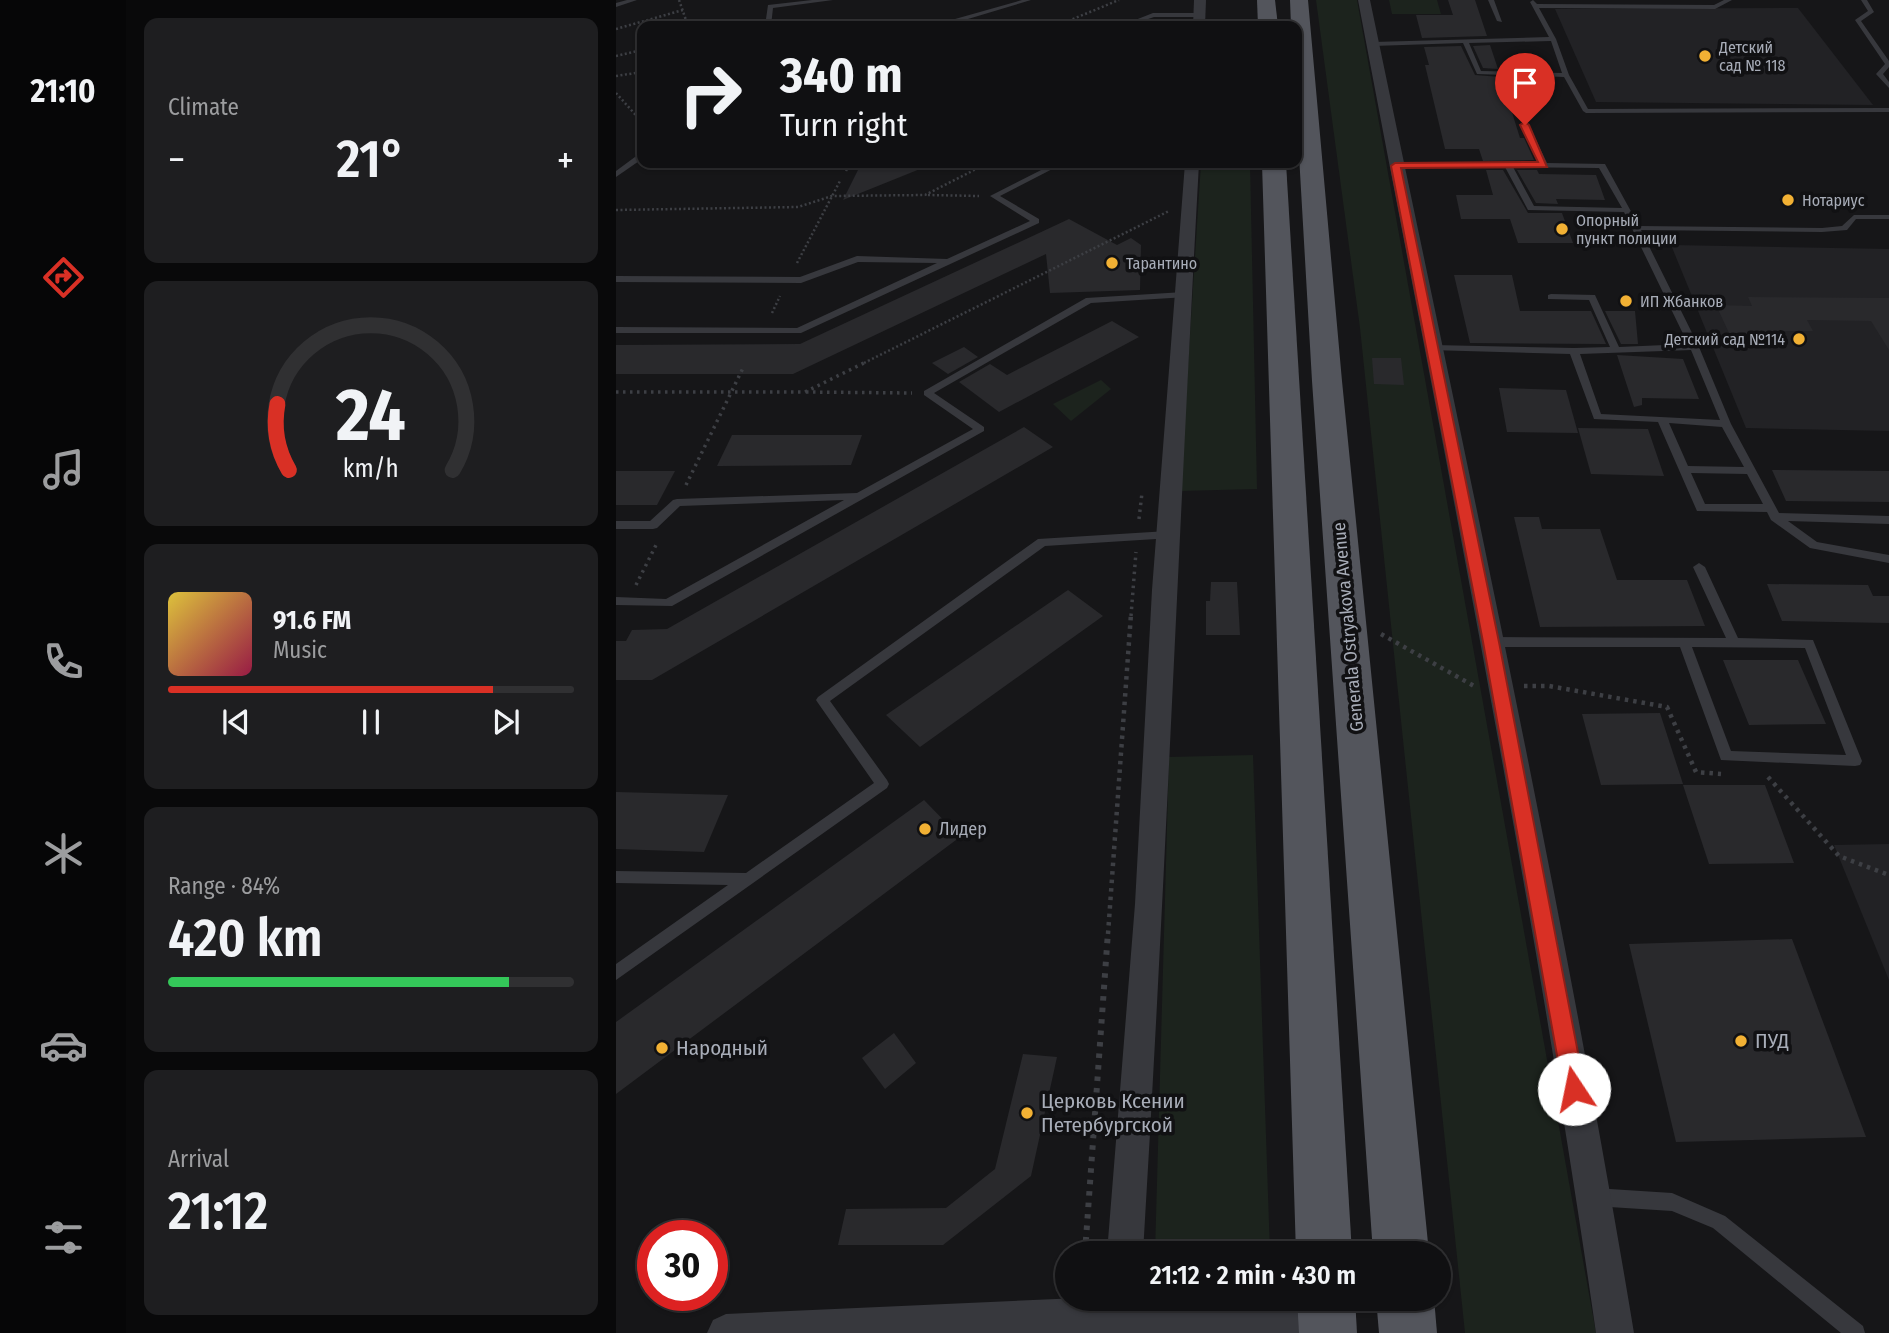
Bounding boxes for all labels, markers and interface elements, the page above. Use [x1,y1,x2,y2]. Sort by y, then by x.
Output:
place label: Детский сад № 118 [1718,38,1785,75]
text: 340 m [780,46,903,105]
marker: Детский сад № 118 [1697,48,1713,64]
icon: right [665,49,756,140]
pin [1495,53,1555,125]
icon: arrive [1506,64,1544,102]
text: 21:10 [30,72,96,110]
text: Climate [168,93,239,121]
text: Turn right [780,106,907,144]
text: 21° [336,128,405,191]
text: − [168,137,185,183]
text: + [557,137,574,183]
place label: Нотариус [1802,191,1865,210]
marker: Нотариус [1780,192,1796,208]
place label: Опорный пункт полиции [1576,211,1677,248]
marker: Опорный пункт полиции [1554,221,1570,237]
icon: directions [39,253,88,302]
place label: Тарантино [1126,254,1197,273]
marker: Тарантино [1104,255,1120,271]
place label: ИП Жбанков [1640,292,1723,311]
marker: ИП Жбанков [1618,293,1634,309]
place label: Детский сад №114 [1664,330,1785,349]
marker: Детский сад №114 [1791,331,1807,347]
text: 24 [335,372,406,459]
icon: music [39,445,88,494]
text: km/h [343,453,399,483]
street label: Generala Ostryakova Avenue [1328,521,1368,733]
text: 91.6 FM [273,605,351,636]
text: Music [273,636,327,664]
icon: phone [39,637,88,686]
icon: previous [217,703,255,741]
icon: pause [352,703,390,741]
icon: next [487,703,525,741]
place label: Лидер [939,818,987,840]
marker: Лидер [917,821,933,837]
icon: climate [39,829,88,878]
text: Range · 84% [168,872,280,900]
text: 420 km [168,907,323,970]
icon: car [39,1021,88,1070]
place label: ПУД [1755,1028,1789,1054]
marker: ПУД [1733,1033,1749,1049]
place label: Народный [676,1035,768,1061]
marker: Народный [654,1040,670,1056]
position arrow [1537,1052,1611,1126]
place label: Церковь Ксении Петербургской [1041,1088,1185,1138]
marker: Церковь Ксении Петербургской [1019,1105,1035,1121]
text: Arrival [168,1145,229,1173]
text: 21:12 [168,1180,268,1243]
icon: filters [39,1213,88,1262]
speed limit sign: 30 [637,1220,728,1311]
text: 21:12 · 2 min · 430 m [1150,1260,1356,1291]

